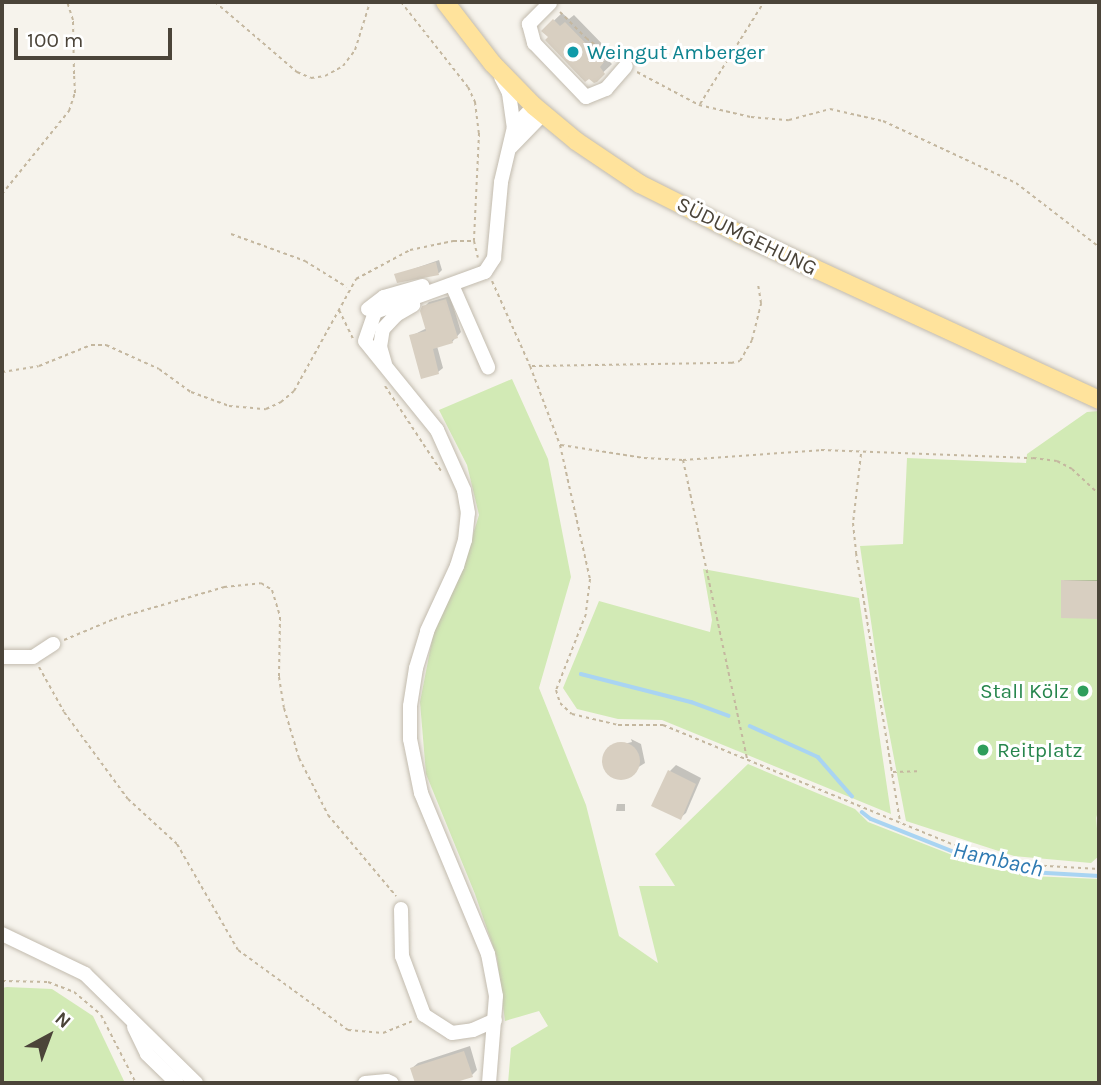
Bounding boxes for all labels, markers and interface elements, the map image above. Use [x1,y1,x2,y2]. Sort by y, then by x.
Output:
scale bar [18,14,175,58]
text: 100 m [27,28,84,52]
place label: Weingut Amberger [587,39,765,65]
marker: Weingut Amberger [565,44,581,60]
street label: SÜDUMGEHUNG [673,191,821,281]
place label: Stall Kölz [980,678,1069,704]
marker: Stall Kölz [1075,683,1091,699]
place label: Reitplatz [997,737,1082,763]
marker: Reitplatz [975,742,991,758]
water label: Hambach [950,836,1046,884]
north arrow [14,1001,84,1071]
text: N [50,1007,75,1033]

